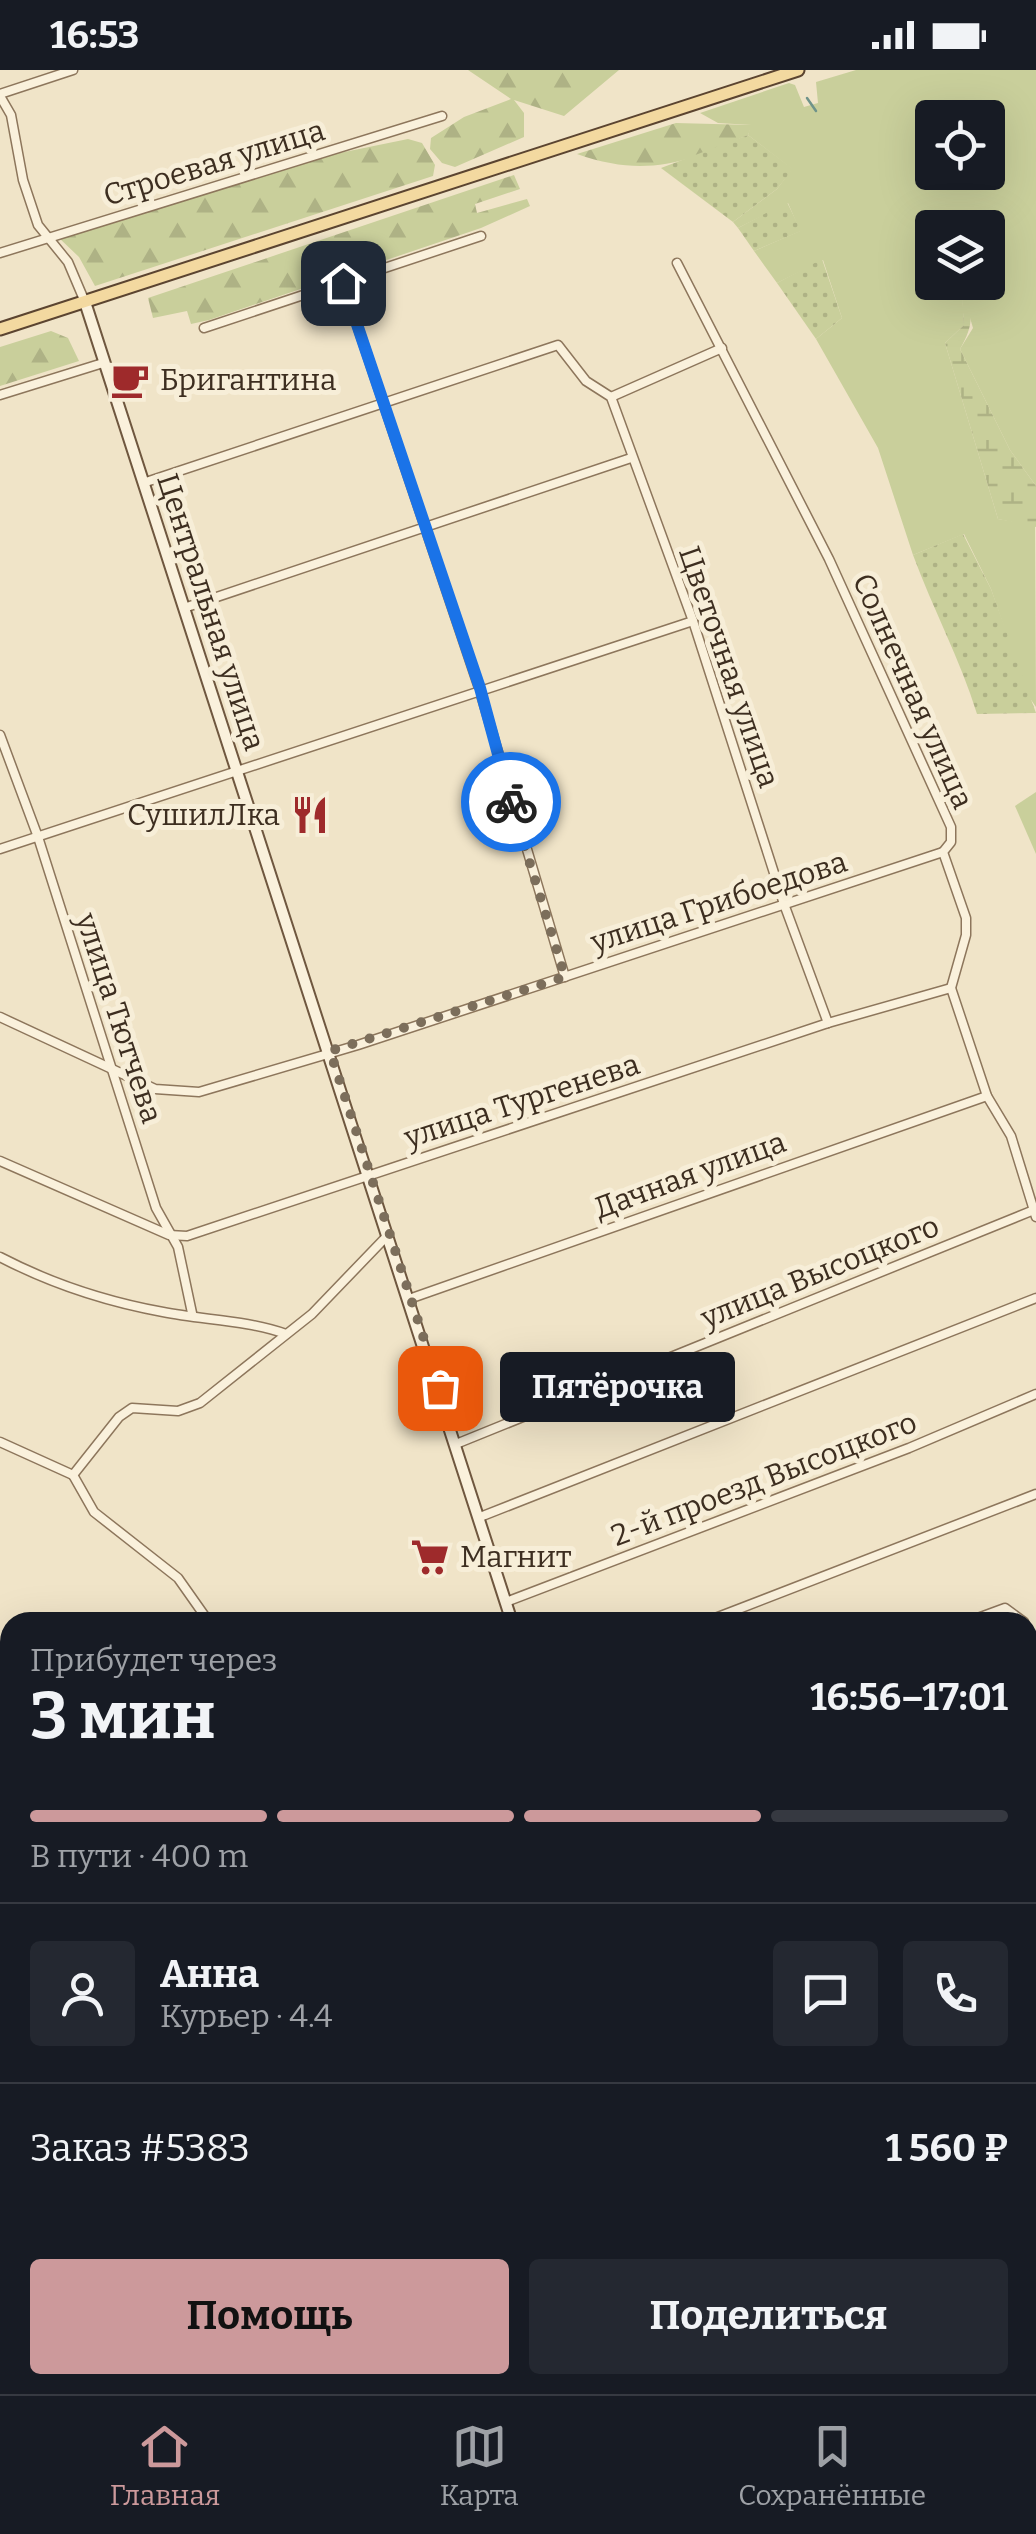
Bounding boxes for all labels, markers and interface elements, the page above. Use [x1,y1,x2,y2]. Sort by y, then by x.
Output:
text: 16:53 [50,12,139,58]
map controls [915,100,1005,300]
button: locate [915,100,1005,190]
street label: Строевая улица [99,112,329,214]
button: layers [915,210,1005,300]
pin [301,241,386,326]
icon: home [316,256,371,311]
cafe icon: Бригантина [109,359,151,401]
place label: Бригантина [160,362,336,398]
street label: Центральная улица [149,469,273,755]
street label: Цветочная улица [671,542,787,792]
street label: Солнечная улица [845,568,981,814]
courier [461,752,561,852]
icon: bike [484,775,539,830]
restaurant icon: СушилЛка [289,794,331,836]
place label: СушилЛка [127,797,280,833]
street label: улица Грибоедова [585,844,852,961]
street label: улица Тютчева [68,908,170,1128]
street label: улица Тургенева [399,1046,644,1156]
street label: Дачная улица [589,1124,791,1226]
street label: улица Высоцкого [695,1208,944,1337]
pin [398,1346,483,1431]
callout: Пятёрочка [500,1353,735,1423]
icon: bag [413,1361,468,1416]
text: Пятёрочка [532,1368,703,1406]
street label: 2-й проезд Высоцкого [606,1404,922,1554]
supermarket icon: Магнит [409,1536,451,1578]
place label: Магнит [460,1539,571,1575]
text: Прибудет через [30,1641,277,1679]
text: 16:56–17:01 [810,1674,1008,1720]
text: 3 мин [30,1677,215,1755]
text: В пути · 400 m [30,1837,248,1875]
button: person [30,1941,135,2046]
button: chat [773,1941,878,2046]
button: phone [903,1941,1008,2046]
text: Анна [160,1951,259,1997]
text: Курьер · 4.4 [160,1997,332,2035]
text: Заказ #5383 [30,2125,250,2171]
text: 1 560 ₽ [886,2125,1008,2171]
button: Помощь [30,2259,509,2374]
button: Поделиться [529,2259,1008,2374]
tab: Главная [110,2419,220,2512]
tab: Карта [440,2419,519,2512]
tab: Сохранённые [738,2419,926,2512]

